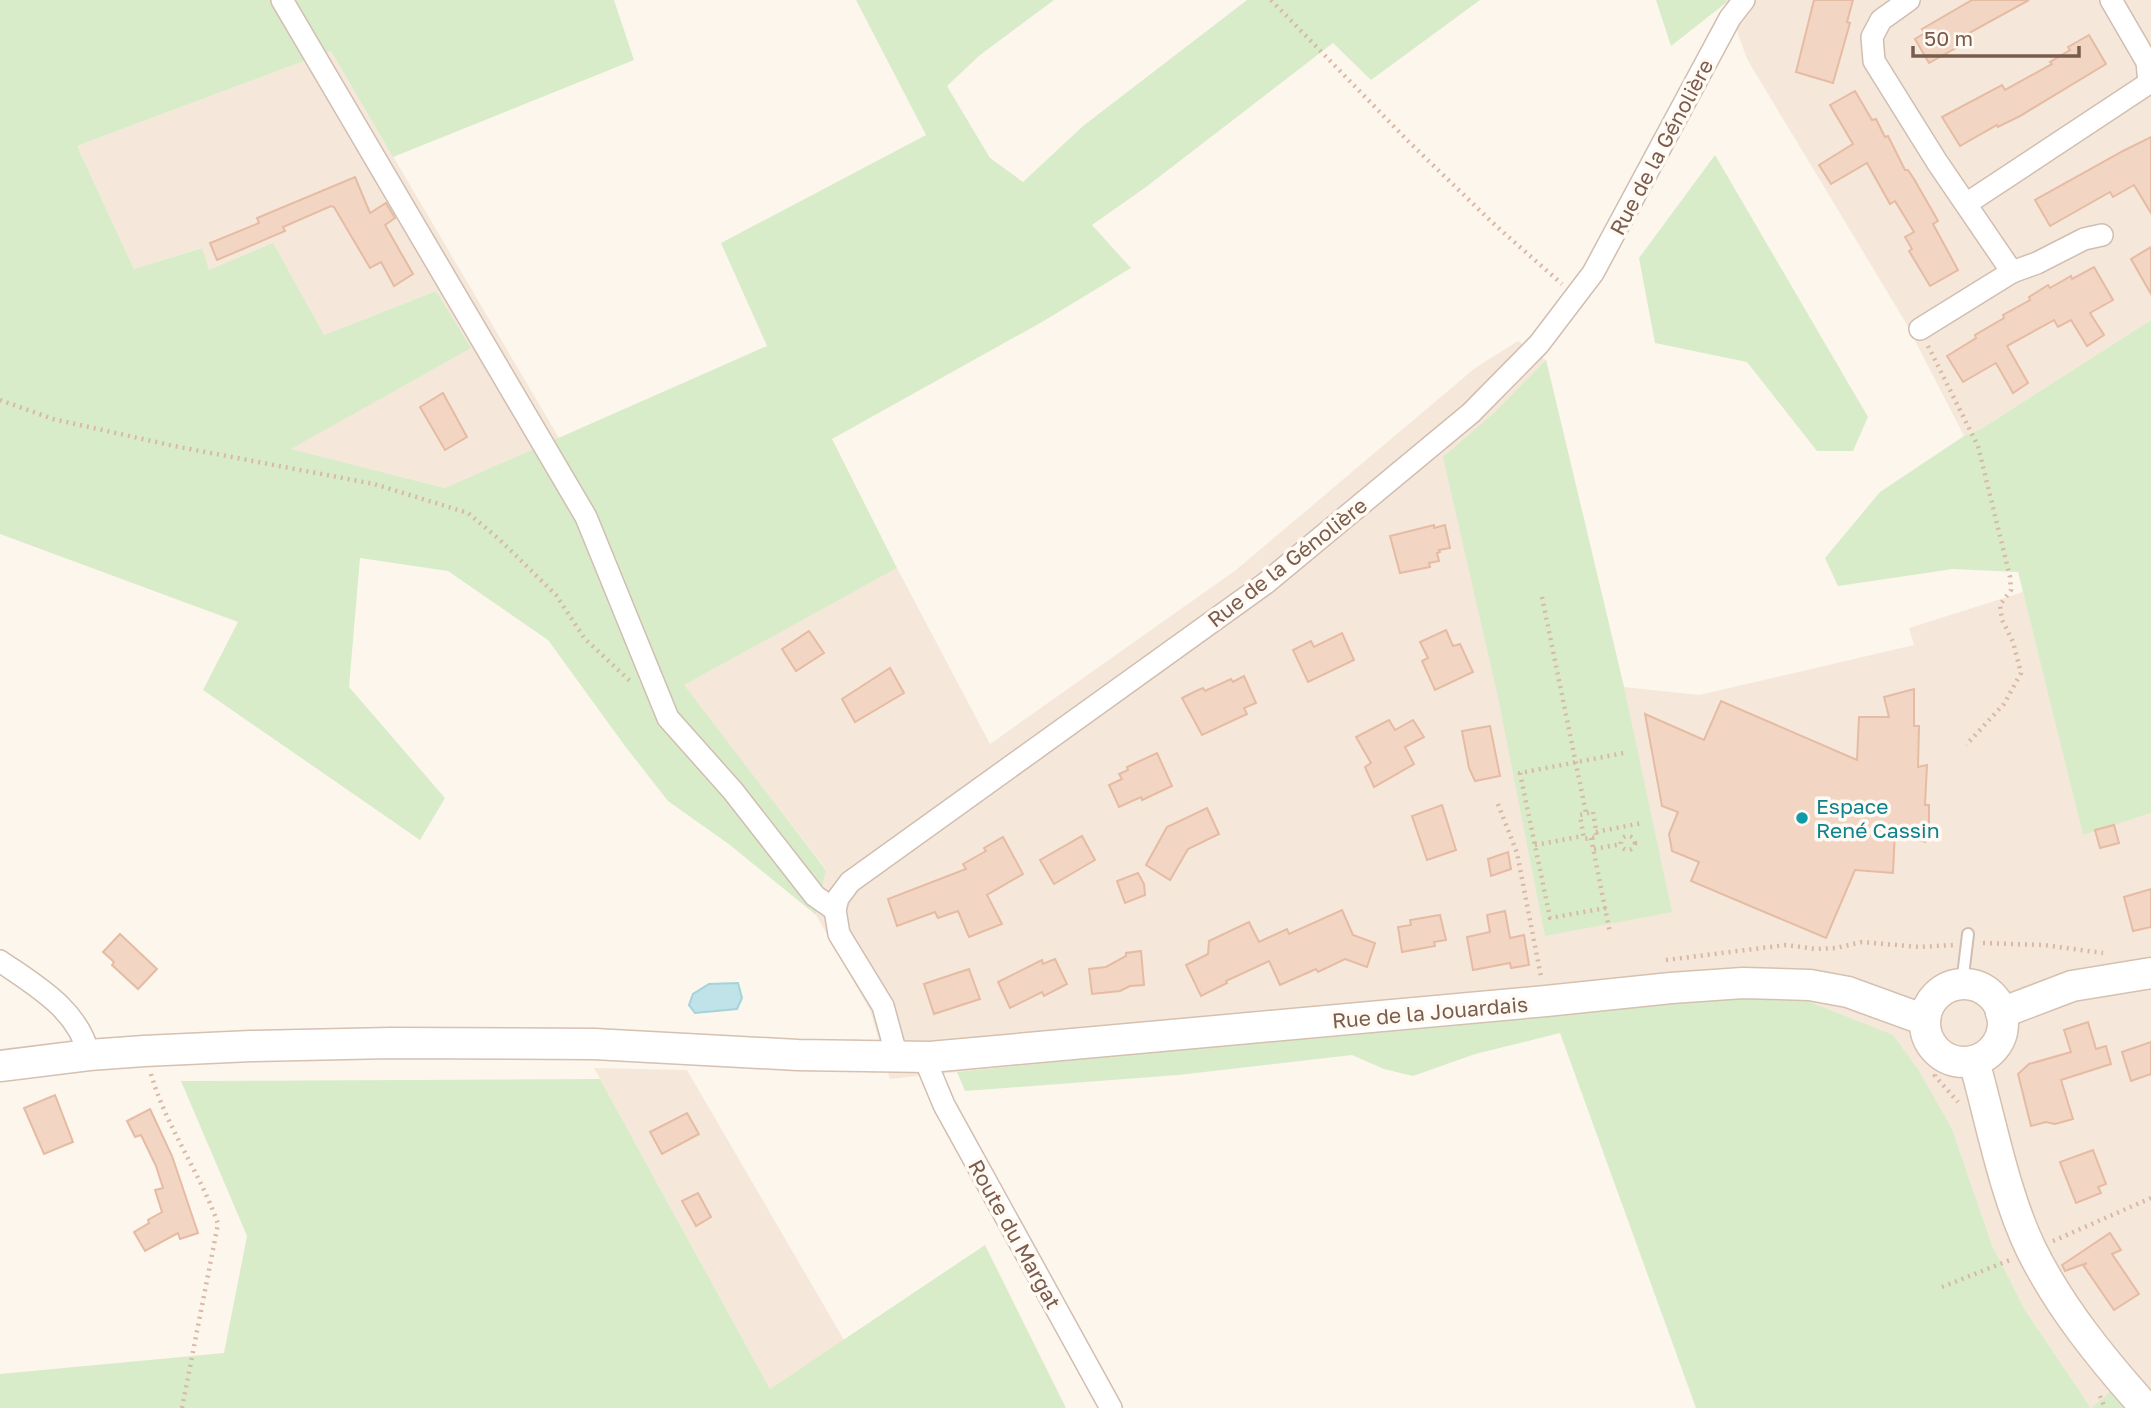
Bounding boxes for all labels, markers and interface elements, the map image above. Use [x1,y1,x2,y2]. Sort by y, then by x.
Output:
scale bar [1913,14,2079,58]
text: 50 m [1924,25,1973,51]
street label: Rue de la Génolière [1604,55,1718,239]
street label: Rue de la Génolière [1202,492,1372,632]
place label: Espace René Cassin [1816,793,1940,843]
marker: Espace René Cassin [1794,810,1810,826]
street label: Rue de la Jouardais [1331,990,1529,1034]
street label: Route du Margat [963,1155,1067,1313]

